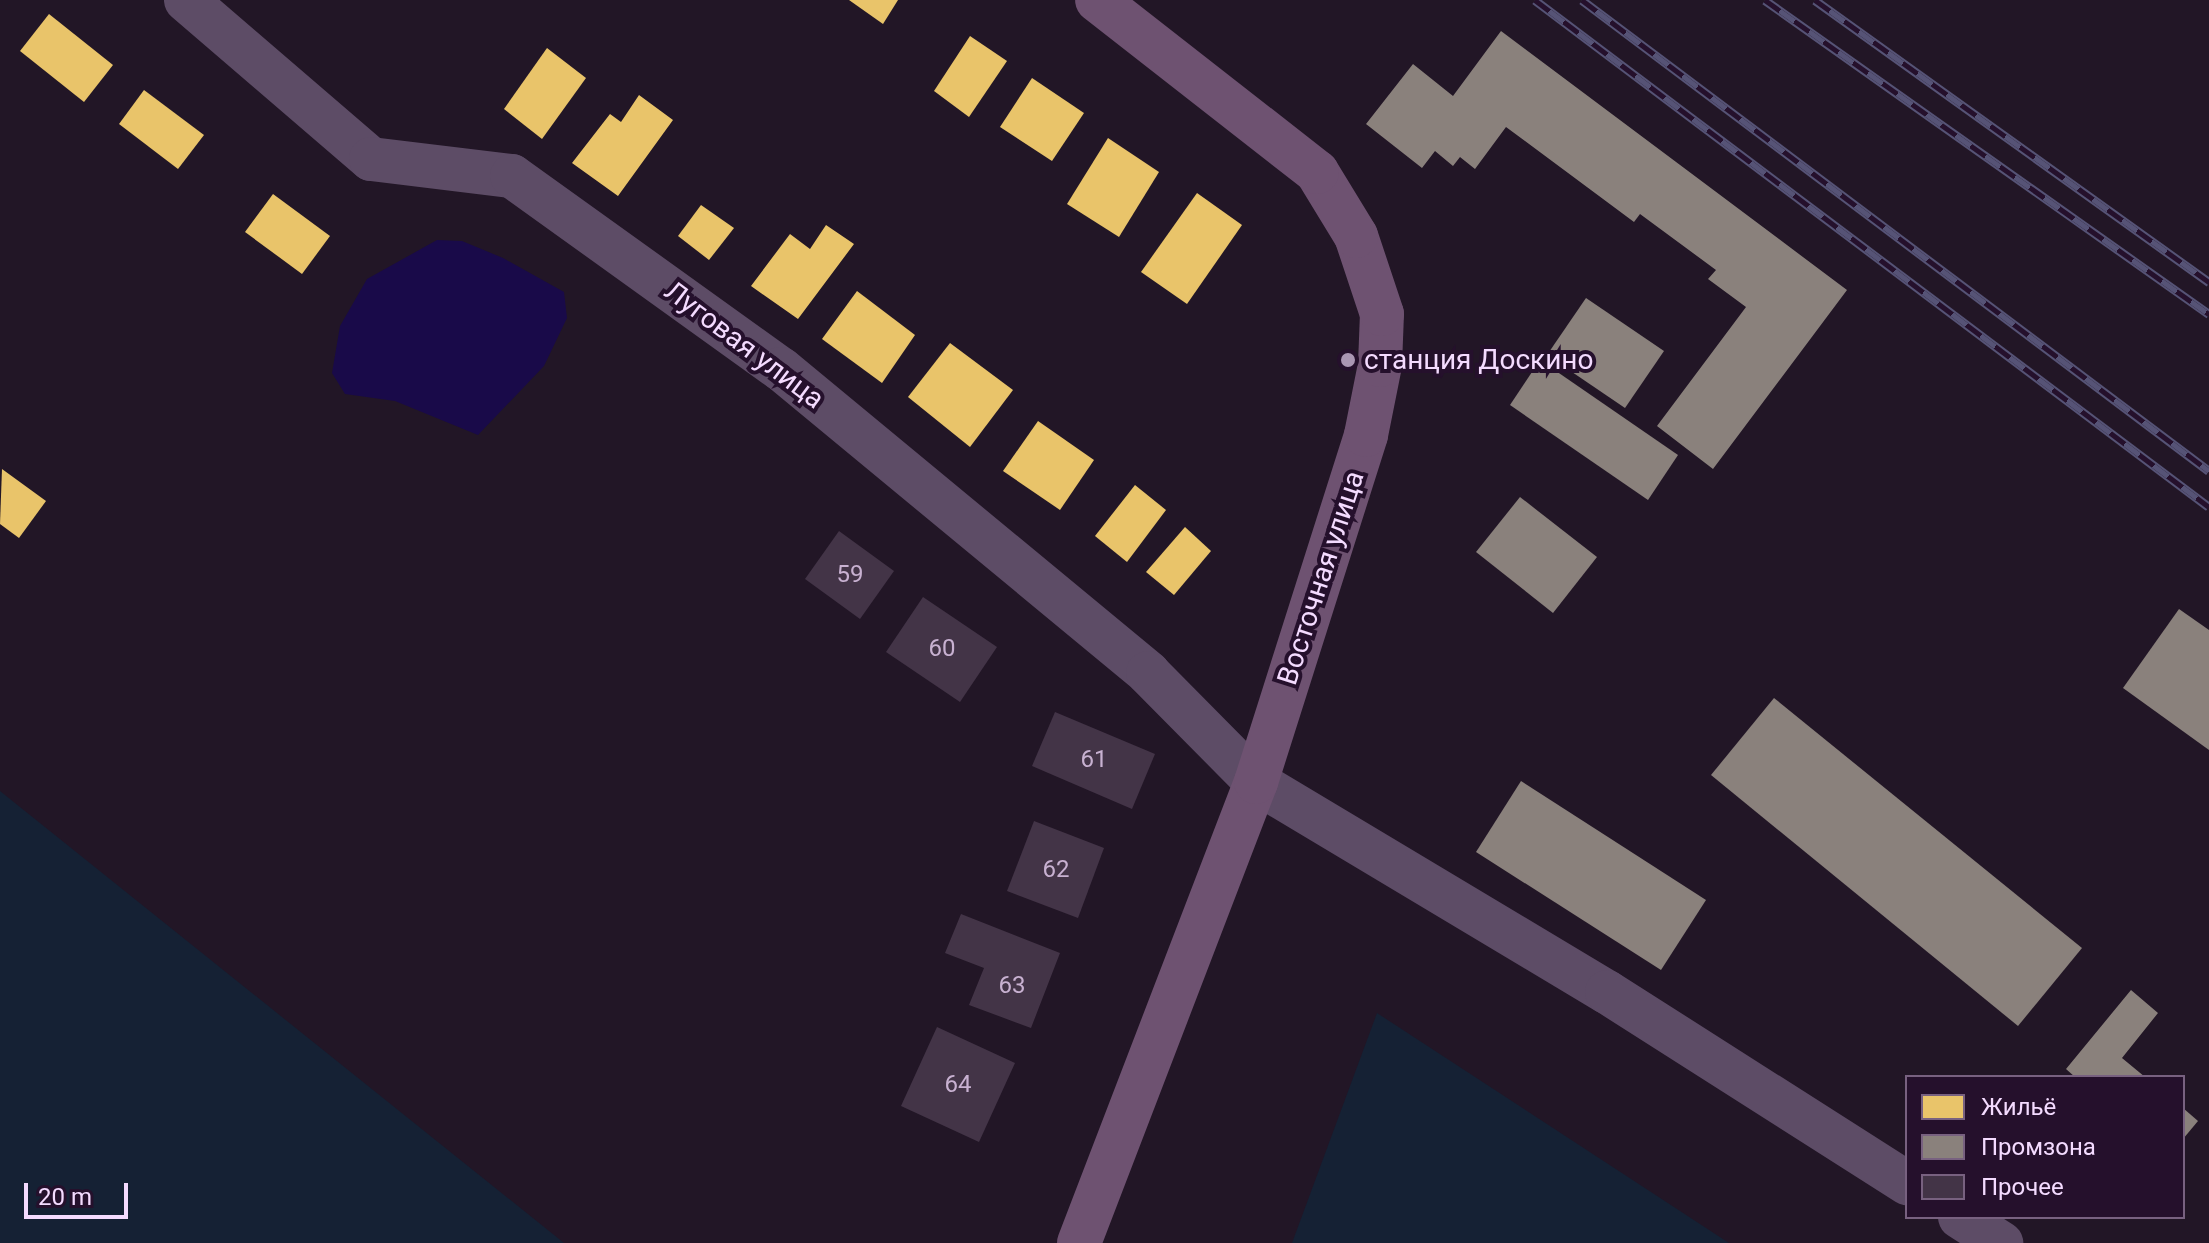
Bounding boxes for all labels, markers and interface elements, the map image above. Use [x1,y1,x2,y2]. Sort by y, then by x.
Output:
street label: Луговая улица [658,274,830,416]
place label: станция Доскино [1364,343,1593,377]
marker: станция Доскино [1339,351,1357,369]
street label: Восточная улица [1271,467,1371,689]
house number: 59 [837,561,863,589]
house number: 60 [929,635,955,663]
house number: 61 [1081,746,1107,774]
house number: 62 [1043,856,1069,884]
house number: 63 [999,972,1025,1000]
house number: 64 [945,1071,971,1099]
legend [1905,1075,2185,1219]
text: Жильё [1981,1093,2056,1121]
text: Промзона [1981,1133,2096,1161]
scale bar [28,1167,132,1217]
text: Прочее [1981,1173,2064,1201]
text: 20 m [38,1183,92,1211]

